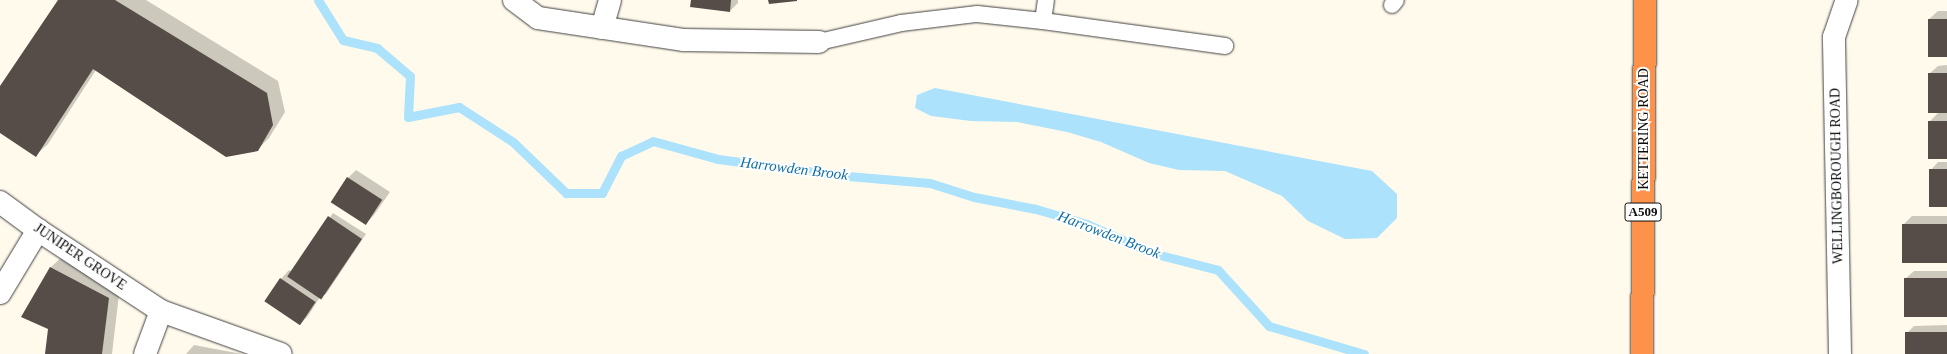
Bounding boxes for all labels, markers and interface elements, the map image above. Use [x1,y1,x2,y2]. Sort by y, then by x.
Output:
street label: KETTERING ROAD [1636,68,1652,190]
street label: WELLINGBOROUGH ROAD [1827,88,1847,264]
water label: Harrowden Brook [739,153,849,185]
road number: A509 [1624,201,1662,223]
water label: Harrowden Brook [1055,207,1163,263]
street label: JUNIPER GROVE [31,220,129,294]

